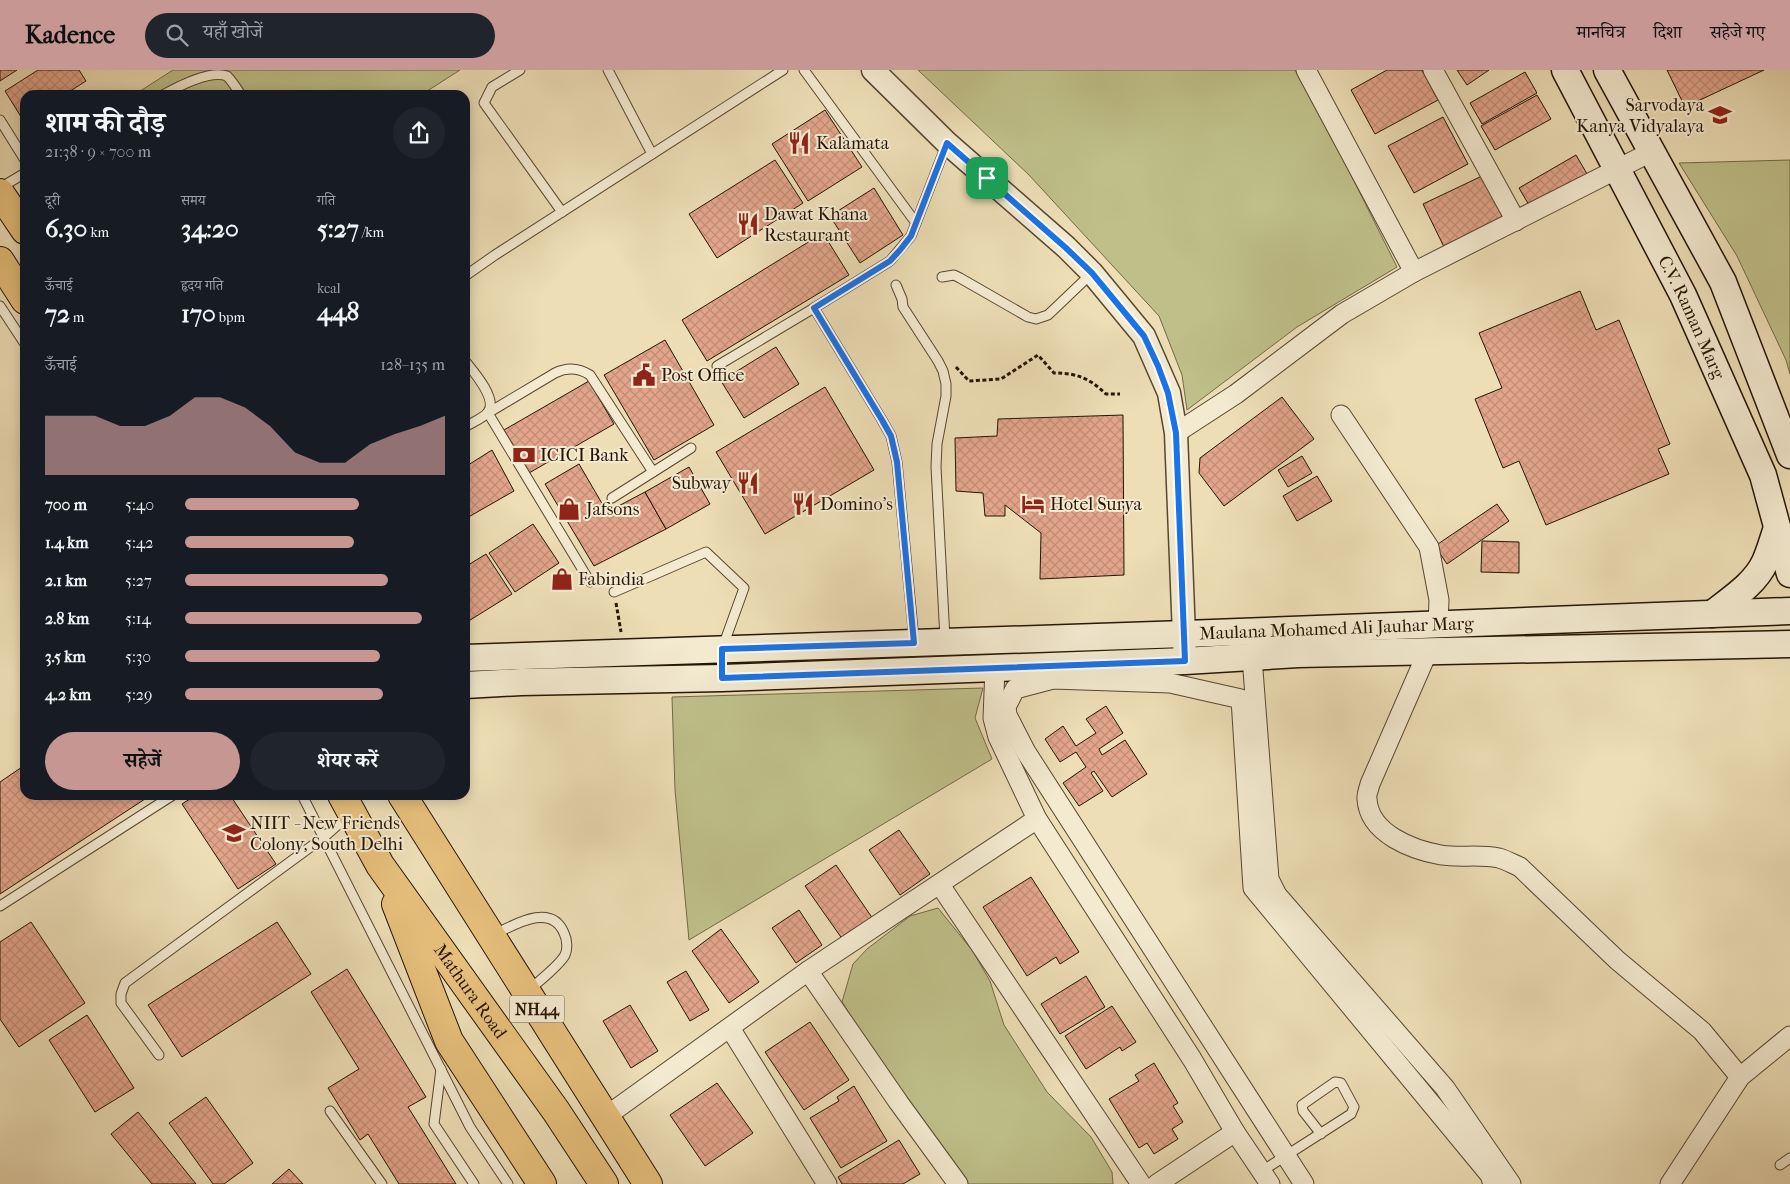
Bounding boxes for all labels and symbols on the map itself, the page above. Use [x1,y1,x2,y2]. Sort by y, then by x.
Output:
place label: Sarvodaya Kanya Vidyalaya [1576,95,1705,137]
school or university icon: Sarvodaya Kanya Vidyalaya [1707,102,1733,128]
restaurant icon: Kalamata [786,130,812,156]
place label: Kalamata [816,133,890,154]
pin [966,157,1008,199]
place label: Dawat Khana Restaurant [764,204,868,246]
restaurant icon: Dawat Khana Restaurant [735,211,761,237]
street label: C.V. Raman Marg [1654,252,1730,382]
public building icon: Post Office [631,362,657,388]
place label: Post Office [661,365,744,386]
bank icon: ICICI Bank [511,442,537,468]
place label: ICICI Bank [540,445,629,466]
restaurant icon: Subway [735,470,761,496]
place label: Subway [672,473,732,494]
restaurant icon: Domino's [790,491,816,517]
hotel icon: Hotel Surya [1020,491,1046,517]
place label: Domino's [820,494,893,515]
place label: Hotel Surya [1050,494,1143,515]
shop icon: Jafsons [556,496,582,522]
place label: Jafsons [584,499,640,520]
shop icon: Fabindia [549,566,575,592]
place label: Fabindia [578,569,645,590]
street label: Maulana Mohamed Ali Jauhar Marg [1199,613,1475,644]
place label: NIIT - New Friends Colony, South Delhi [250,813,404,855]
school or university icon: NIIT - New Friends Colony, South Delhi [221,820,247,846]
street label: Mathura Road [429,940,511,1043]
road number: NH44 [510,996,564,1022]

